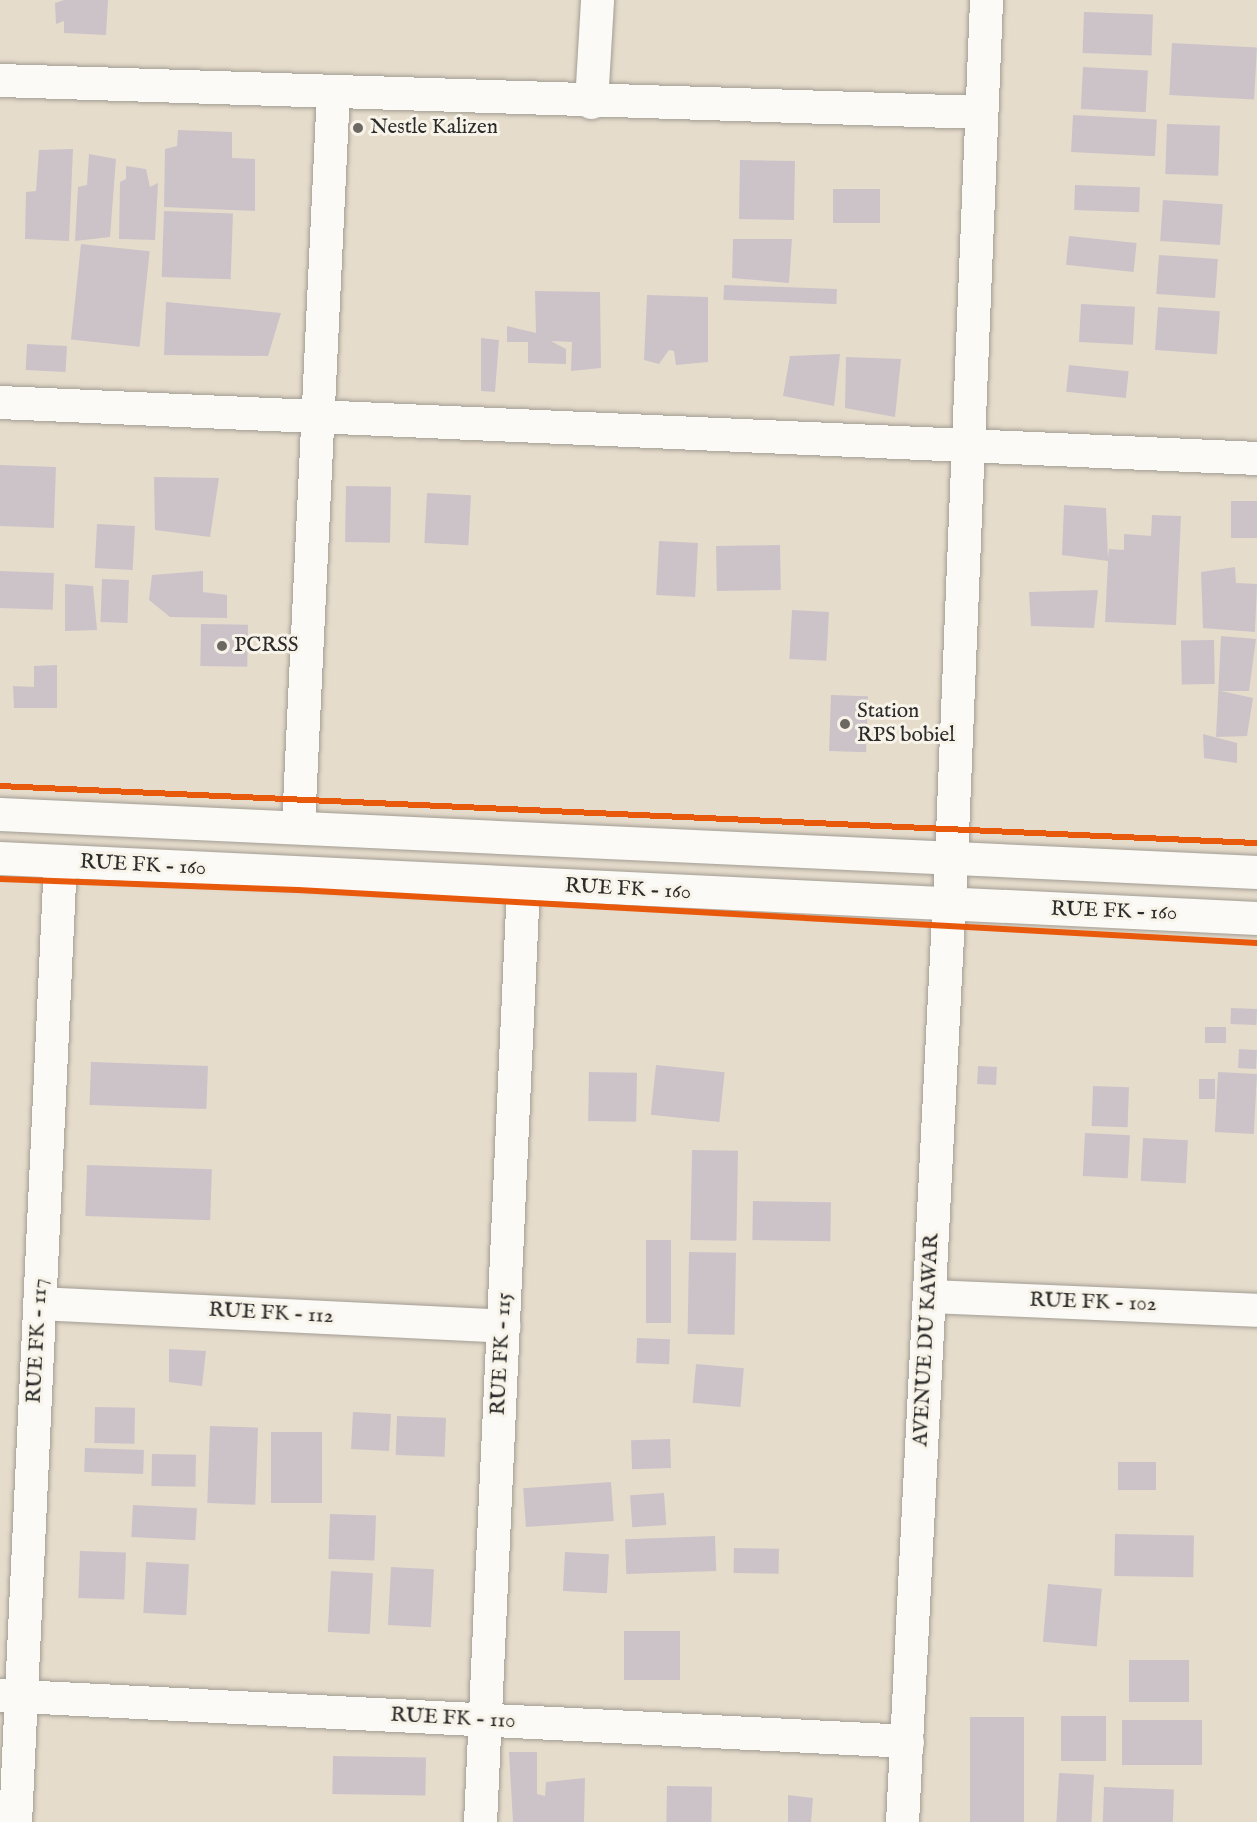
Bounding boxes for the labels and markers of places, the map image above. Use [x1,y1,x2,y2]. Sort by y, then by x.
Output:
place label: Nestle Kalizen [370,115,498,141]
marker: Nestle Kalizen [351,121,365,135]
place label: PCRSS [234,633,299,659]
marker: PCRSS [215,639,229,653]
place label: Station RPS bobiel [857,699,955,749]
marker: Station RPS bobiel [838,717,852,731]

